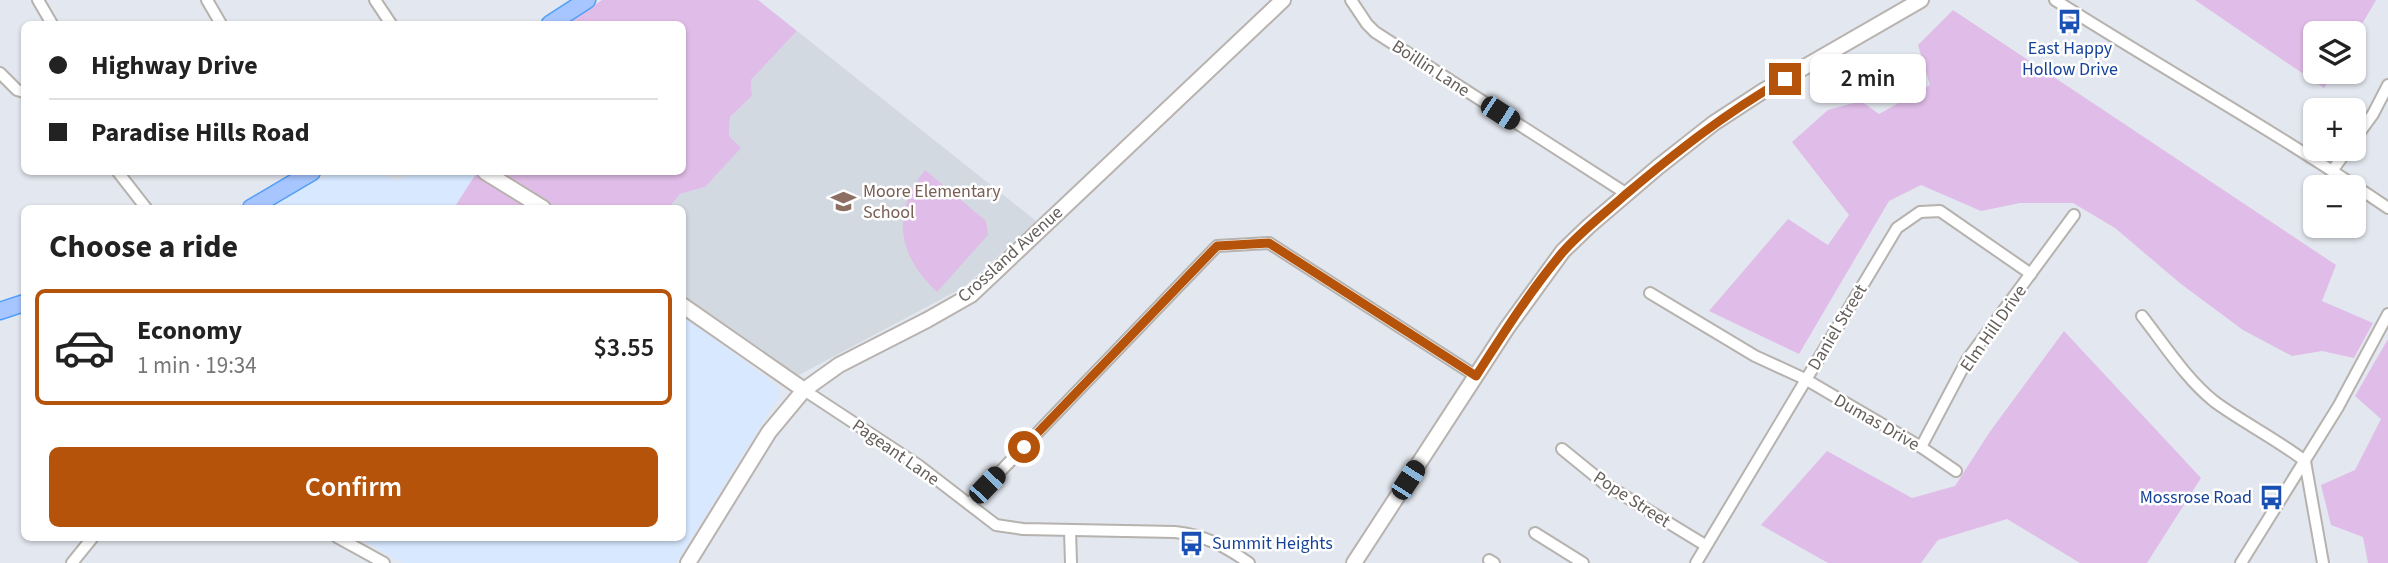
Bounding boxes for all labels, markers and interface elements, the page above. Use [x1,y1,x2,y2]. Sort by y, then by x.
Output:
bus stop icon: East Happy Hollow Drive [2056,7,2084,35]
map controls [2303,21,2366,238]
button: layers [2303,21,2366,84]
street label: Boillin Lane [1387,34,1475,103]
place label: East Happy Hollow Drive [2022,36,2118,82]
text: Highway Drive [91,47,258,84]
callout: 2 min [1810,55,1925,104]
text: 2 min [1841,62,1895,95]
route end [1769,63,1801,95]
car [1477,93,1524,133]
button: + [2303,98,2366,161]
text: Paradise Hills Road [91,114,310,151]
button: − [2303,175,2366,238]
place label: Moore Elementary School [863,179,1001,225]
school or university icon: Moore Elementary School [829,187,857,215]
street label: Crossland Avenue [952,200,1068,308]
text: Choose a ride [49,224,238,270]
street label: Daniel Street [1802,279,1873,375]
street label: Elm Hill Drive [1954,280,2033,377]
text: Economy [137,312,242,349]
icon: car [53,316,116,379]
text: $3.55 [593,329,654,366]
text: 1 min · 19:34 [137,349,257,382]
street label: Dumas Drive [1829,388,1924,457]
street label: Pageant Lane [847,413,944,492]
route start [1008,431,1040,463]
button: Confirm [49,447,658,527]
car [1388,457,1429,503]
car [965,463,1010,507]
street label: Pope Street [1588,465,1675,534]
bus stop icon: Mossrose Road [2258,483,2286,511]
place label: Mossrose Road [2140,485,2252,510]
bus stop icon: Summit Heights [1178,529,1206,557]
place label: Summit Heights [1212,531,1333,556]

